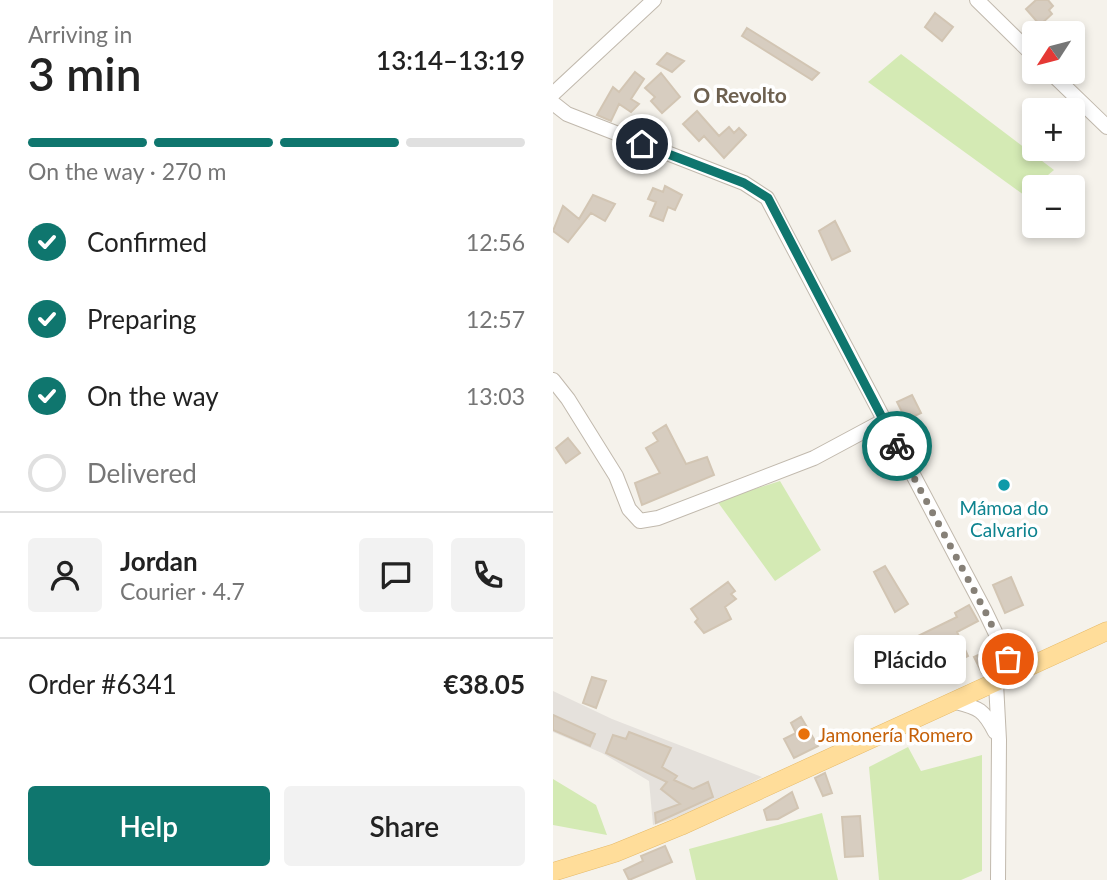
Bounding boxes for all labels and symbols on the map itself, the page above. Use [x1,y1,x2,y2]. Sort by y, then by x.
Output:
north arrow [1022,21,1085,84]
district label: O Revolto [693,82,787,107]
pin [612,114,672,174]
courier [862,411,932,481]
marker: Mámoa do Calvario [996,477,1012,493]
place label: Mámoa do Calvario [960,496,1048,541]
pin [978,629,1038,689]
callout: Plácido [854,634,966,684]
place label: Jamonería Romero [818,723,973,746]
marker: Jamonería Romero [796,726,812,742]

